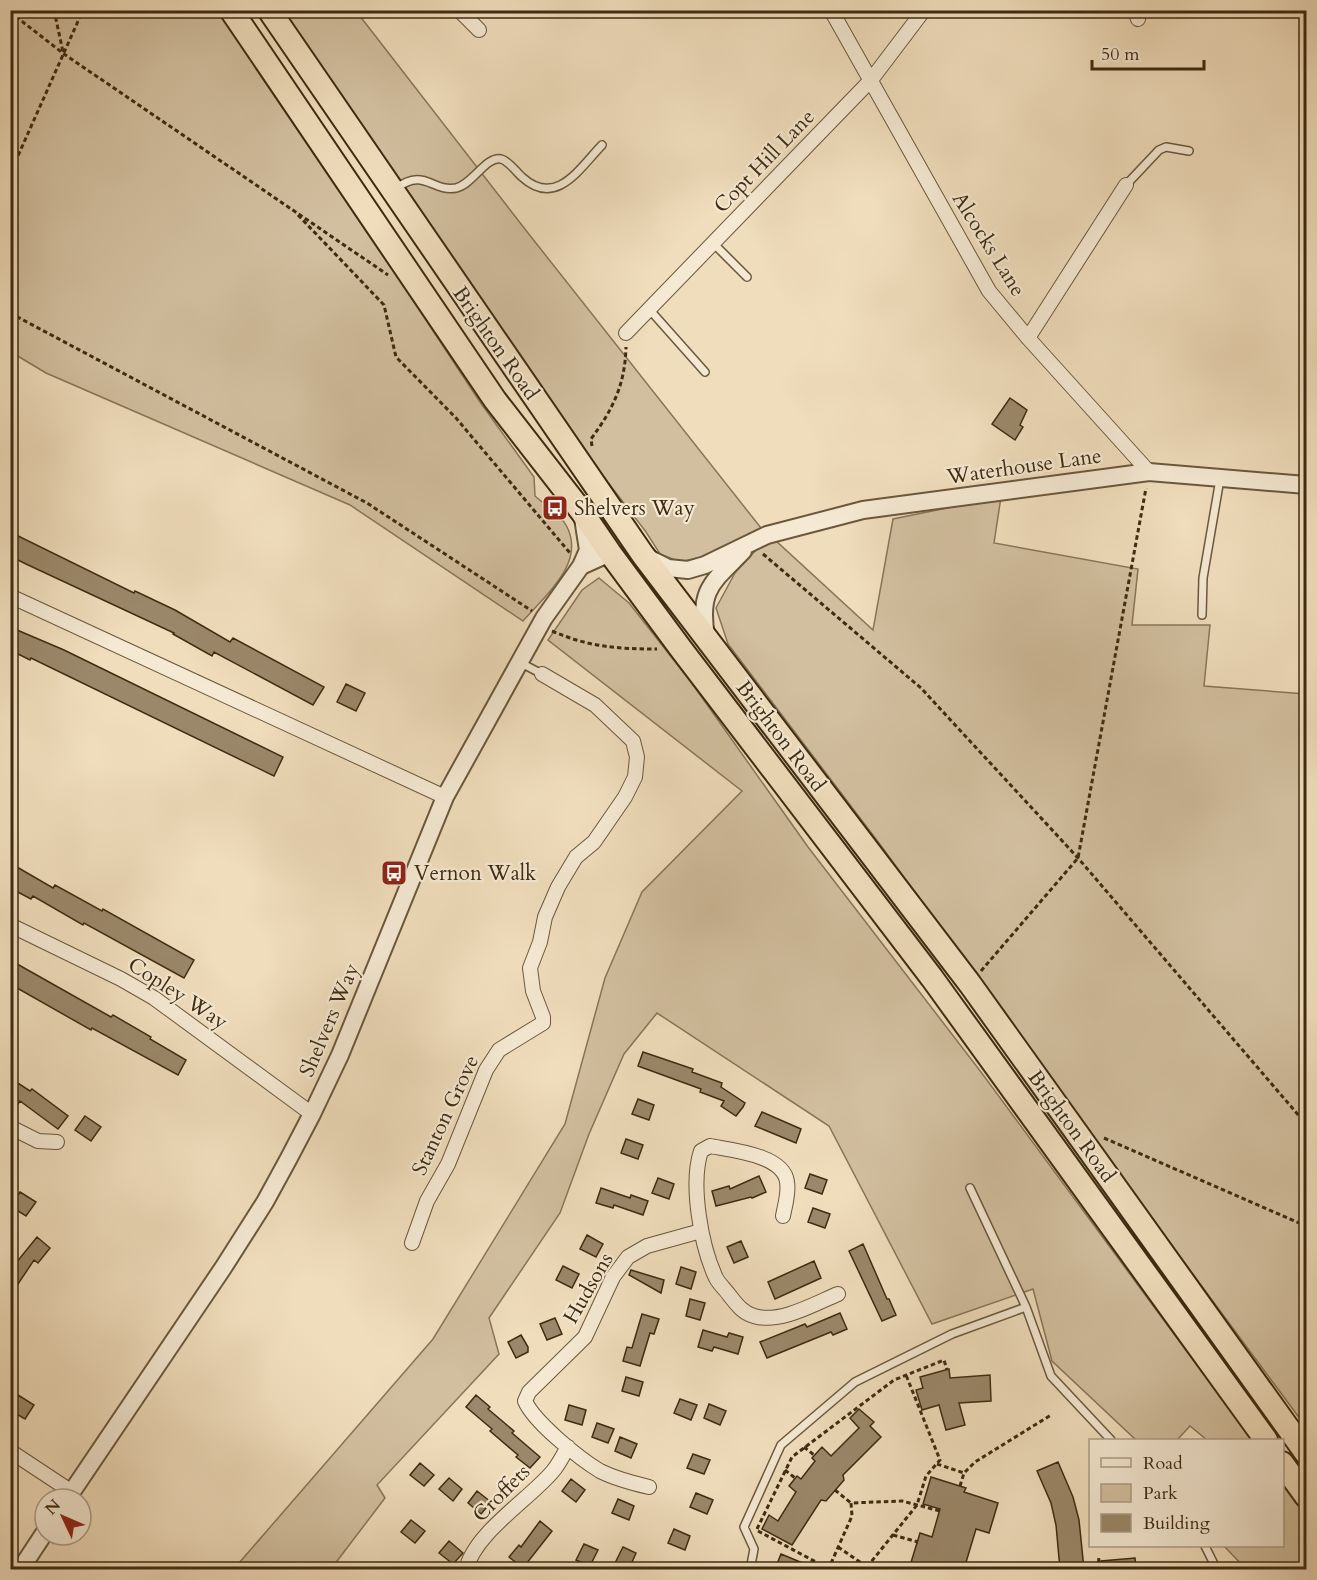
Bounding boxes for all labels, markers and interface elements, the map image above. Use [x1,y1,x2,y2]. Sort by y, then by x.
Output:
scale bar [1092,33,1204,71]
text: 50 m [1101,42,1140,67]
street label: Copt Hill Lane [707,103,821,220]
street label: Alcocks Lane [945,187,1032,302]
street label: Brighton Road [446,281,546,406]
street label: Waterhouse Lane [944,441,1103,492]
bus stop icon: Shelvers Way [540,493,570,523]
place label: Shelvers Way [574,494,695,523]
street label: Brighton Road [729,675,832,798]
bus stop icon: Vernon Walk [379,858,409,888]
place label: Vernon Walk [414,859,537,888]
street label: Copley Way [122,950,233,1037]
street label: Shelvers Way [293,959,366,1081]
street label: Stanton Grove [405,1050,486,1180]
street label: Brighton Road [1021,1064,1122,1189]
street label: Hudsons [556,1247,620,1329]
legend [1089,1439,1284,1547]
text: Road [1143,1451,1183,1476]
street label: Croffets [466,1458,537,1529]
text: Park [1143,1481,1178,1506]
north arrow [33,1487,93,1547]
text: N [40,1495,66,1520]
text: Building [1143,1511,1211,1536]

